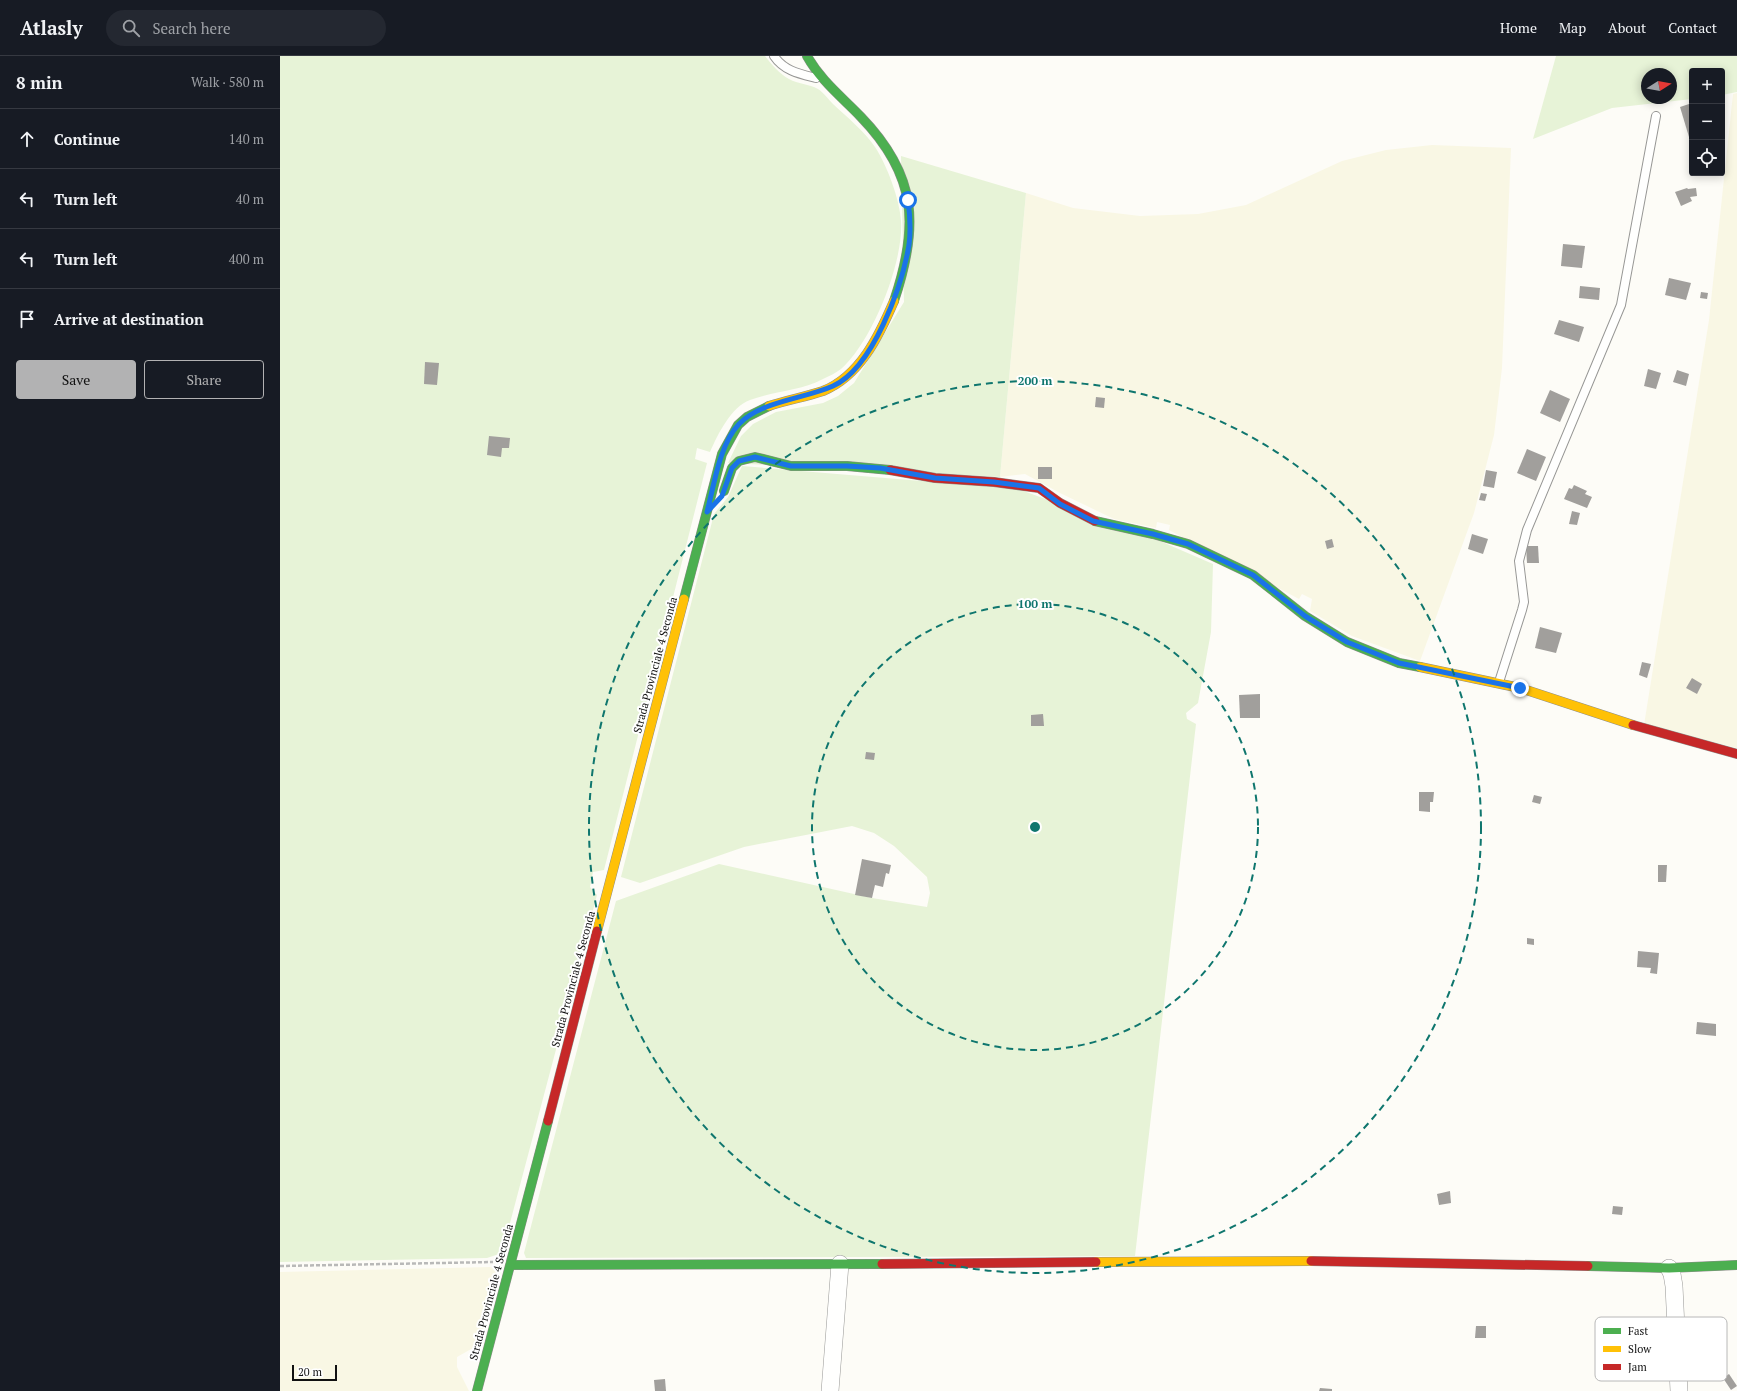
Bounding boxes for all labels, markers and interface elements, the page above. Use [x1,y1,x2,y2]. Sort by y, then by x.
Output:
search box [106,10,386,46]
text: Atlasly [20,15,82,40]
icon: search [120,17,142,39]
text: Search here [152,18,230,38]
text: Home [1500,18,1537,37]
text: Map [1559,18,1586,37]
text: About [1608,18,1646,37]
text: Contact [1668,18,1717,37]
north arrow [1641,68,1677,104]
map controls [1689,68,1725,176]
button: + [1689,68,1725,104]
text: 8 min [16,71,63,94]
text: Walk · 580 m [191,73,264,91]
button: − [1689,104,1725,140]
icon: ahead [16,128,38,150]
text: Continue [54,129,120,149]
text: 140 m [229,130,264,148]
button: locate [1689,140,1725,176]
icon: left [16,188,38,210]
text: Turn left [54,189,118,209]
text: 40 m [236,190,264,208]
route start [899,191,917,209]
icon: left [16,248,38,270]
text: Turn left [54,249,118,269]
text: 400 m [229,250,264,268]
icon: arrive [16,308,38,330]
text: Arrive at destination [54,309,204,329]
button: Save [16,360,136,399]
button: Share [144,360,264,399]
text: 200 m [1018,373,1052,388]
street label: Strada Provinciale 4 Seconda [630,595,680,735]
text: 100 m [1018,596,1052,611]
route end [1511,679,1529,697]
centre of rings [1028,820,1042,834]
street label: Strada Provinciale 4 Seconda [548,909,598,1049]
street label: Strada Provinciale 4 Seconda [466,1222,516,1362]
legend [1595,1317,1727,1381]
text: Fast [1628,1324,1648,1338]
text: Slow [1628,1342,1652,1356]
text: Jam [1628,1360,1647,1374]
scale bar [292,1363,337,1382]
text: 20 m [298,1365,322,1379]

